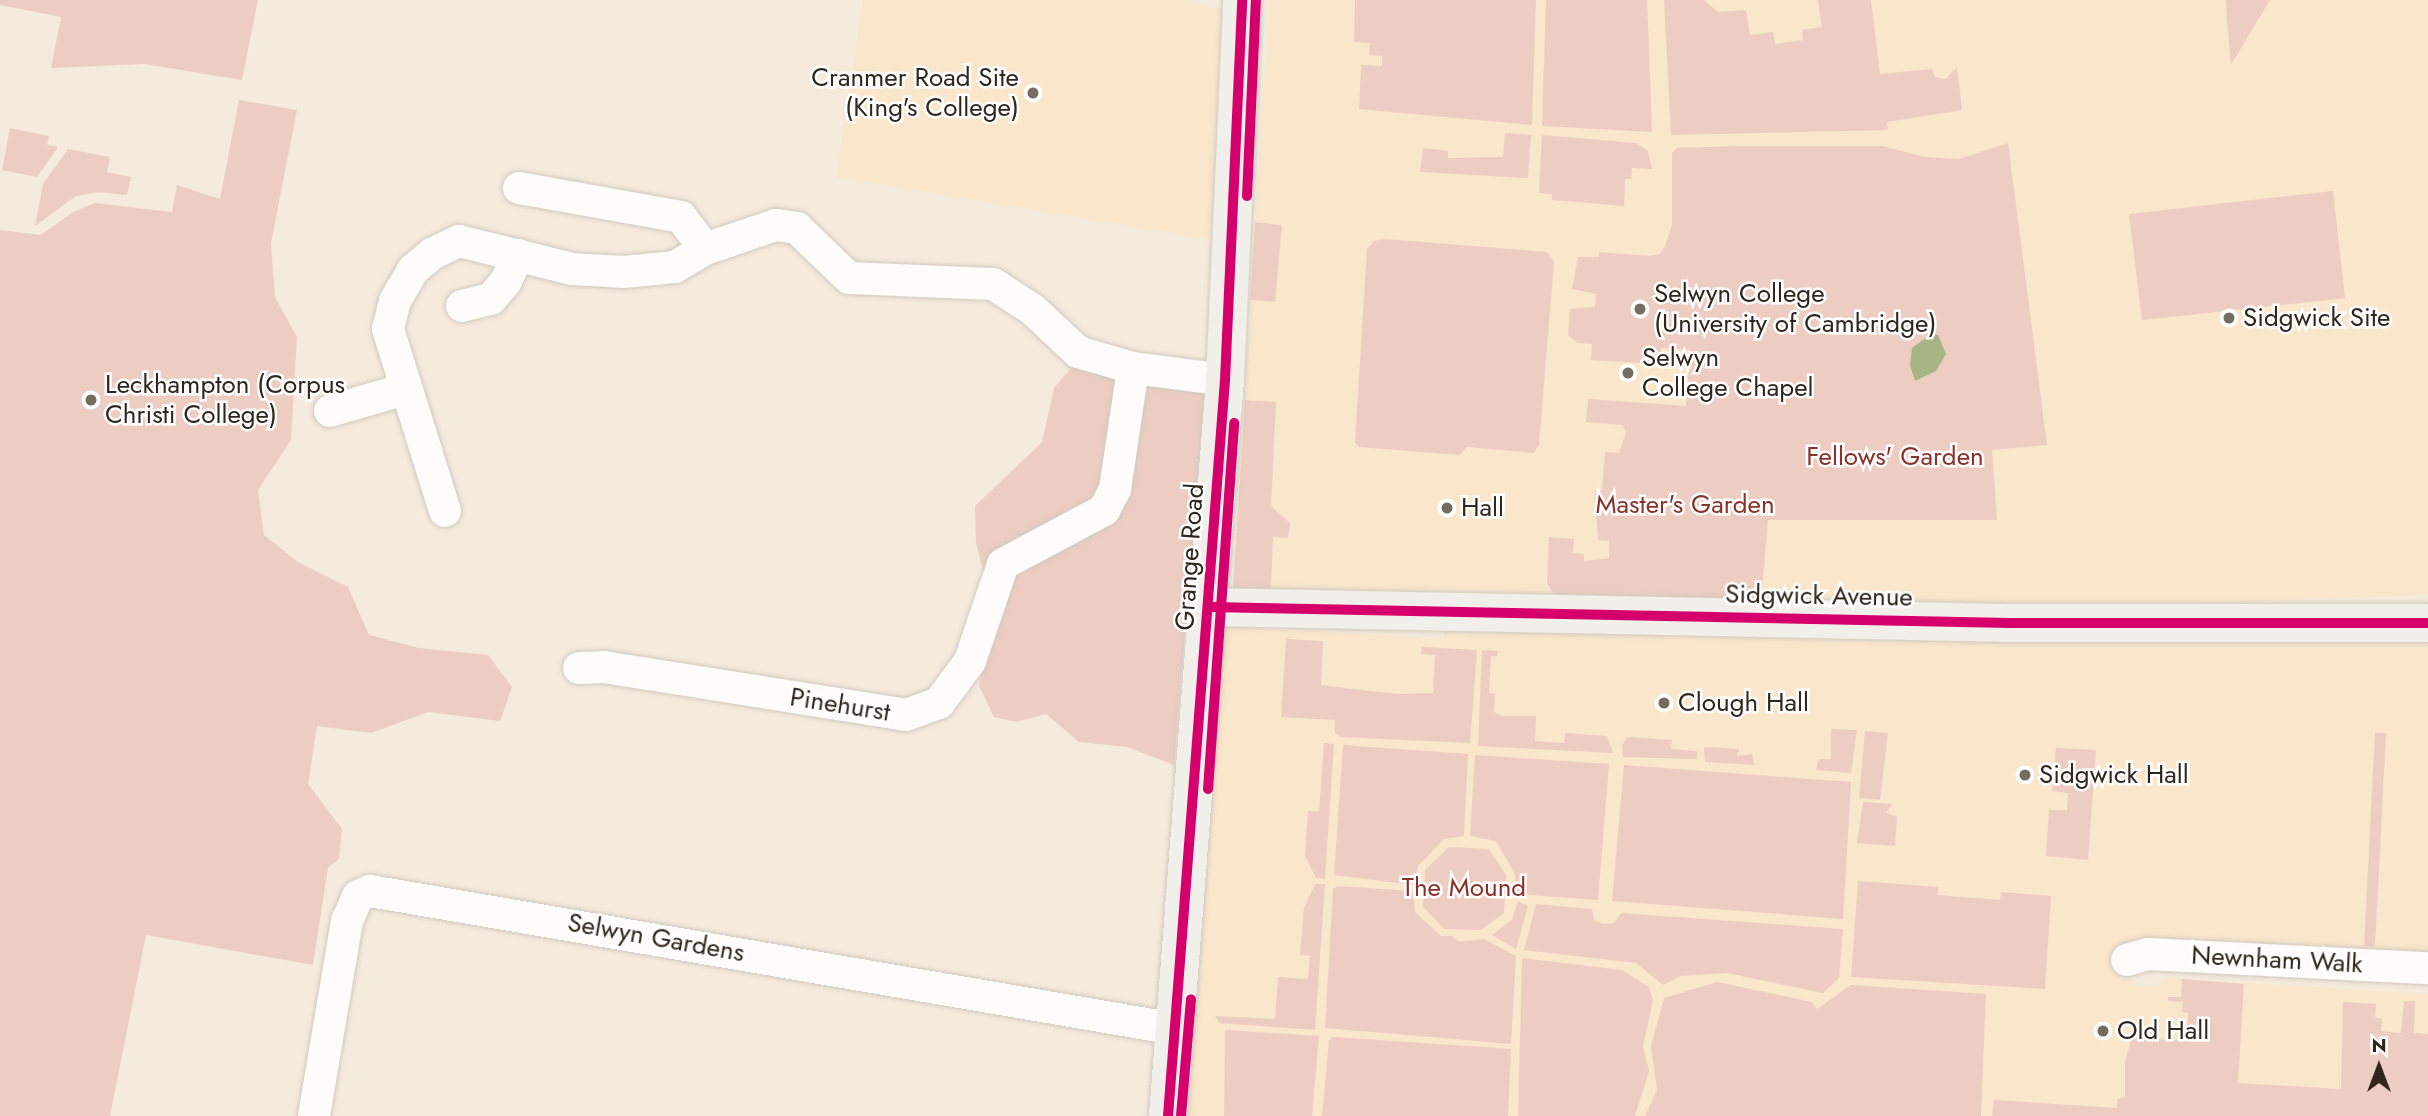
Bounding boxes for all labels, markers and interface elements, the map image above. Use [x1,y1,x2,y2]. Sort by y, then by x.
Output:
place label: Cranmer Road Site (King's College) [811,62,1019,124]
marker: Cranmer Road Site (King's College) [1025,85,1041,101]
place label: Selwyn College (University of Cambridge) [1654,278,1936,340]
marker: Selwyn College (University of Cambridge) [1632,301,1648,317]
place label: Sidgwick Site [2243,302,2390,334]
marker: Sidgwick Site [2221,310,2237,326]
place label: Selwyn College Chapel [1642,342,1814,404]
marker: Selwyn College Chapel [1620,365,1636,381]
place label: Leckhampton (Corpus Christi College) [105,369,345,430]
marker: Leckhampton (Corpus Christi College) [83,392,99,408]
park label: Fellows' Garden [1806,441,1984,473]
street label: Grange Road [1169,482,1211,632]
park label: Master's Garden [1595,489,1775,521]
place label: Hall [1461,492,1504,524]
marker: Hall [1439,500,1455,516]
street label: Sidgwick Avenue [1725,579,1913,613]
street label: Pinehurst [788,682,892,728]
place label: Clough Hall [1678,687,1809,719]
marker: Clough Hall [1656,695,1672,711]
place label: Sidgwick Hall [2039,759,2189,791]
marker: Sidgwick Hall [2017,767,2033,783]
park label: The Mound [1402,872,1526,904]
street label: Selwyn Gardens [565,907,747,969]
street label: Newnham Walk [2190,940,2364,980]
place label: Old Hall [2117,1015,2209,1047]
marker: Old Hall [2095,1023,2111,1039]
north arrow [2344,1032,2414,1102]
text: N [2371,1032,2387,1059]

